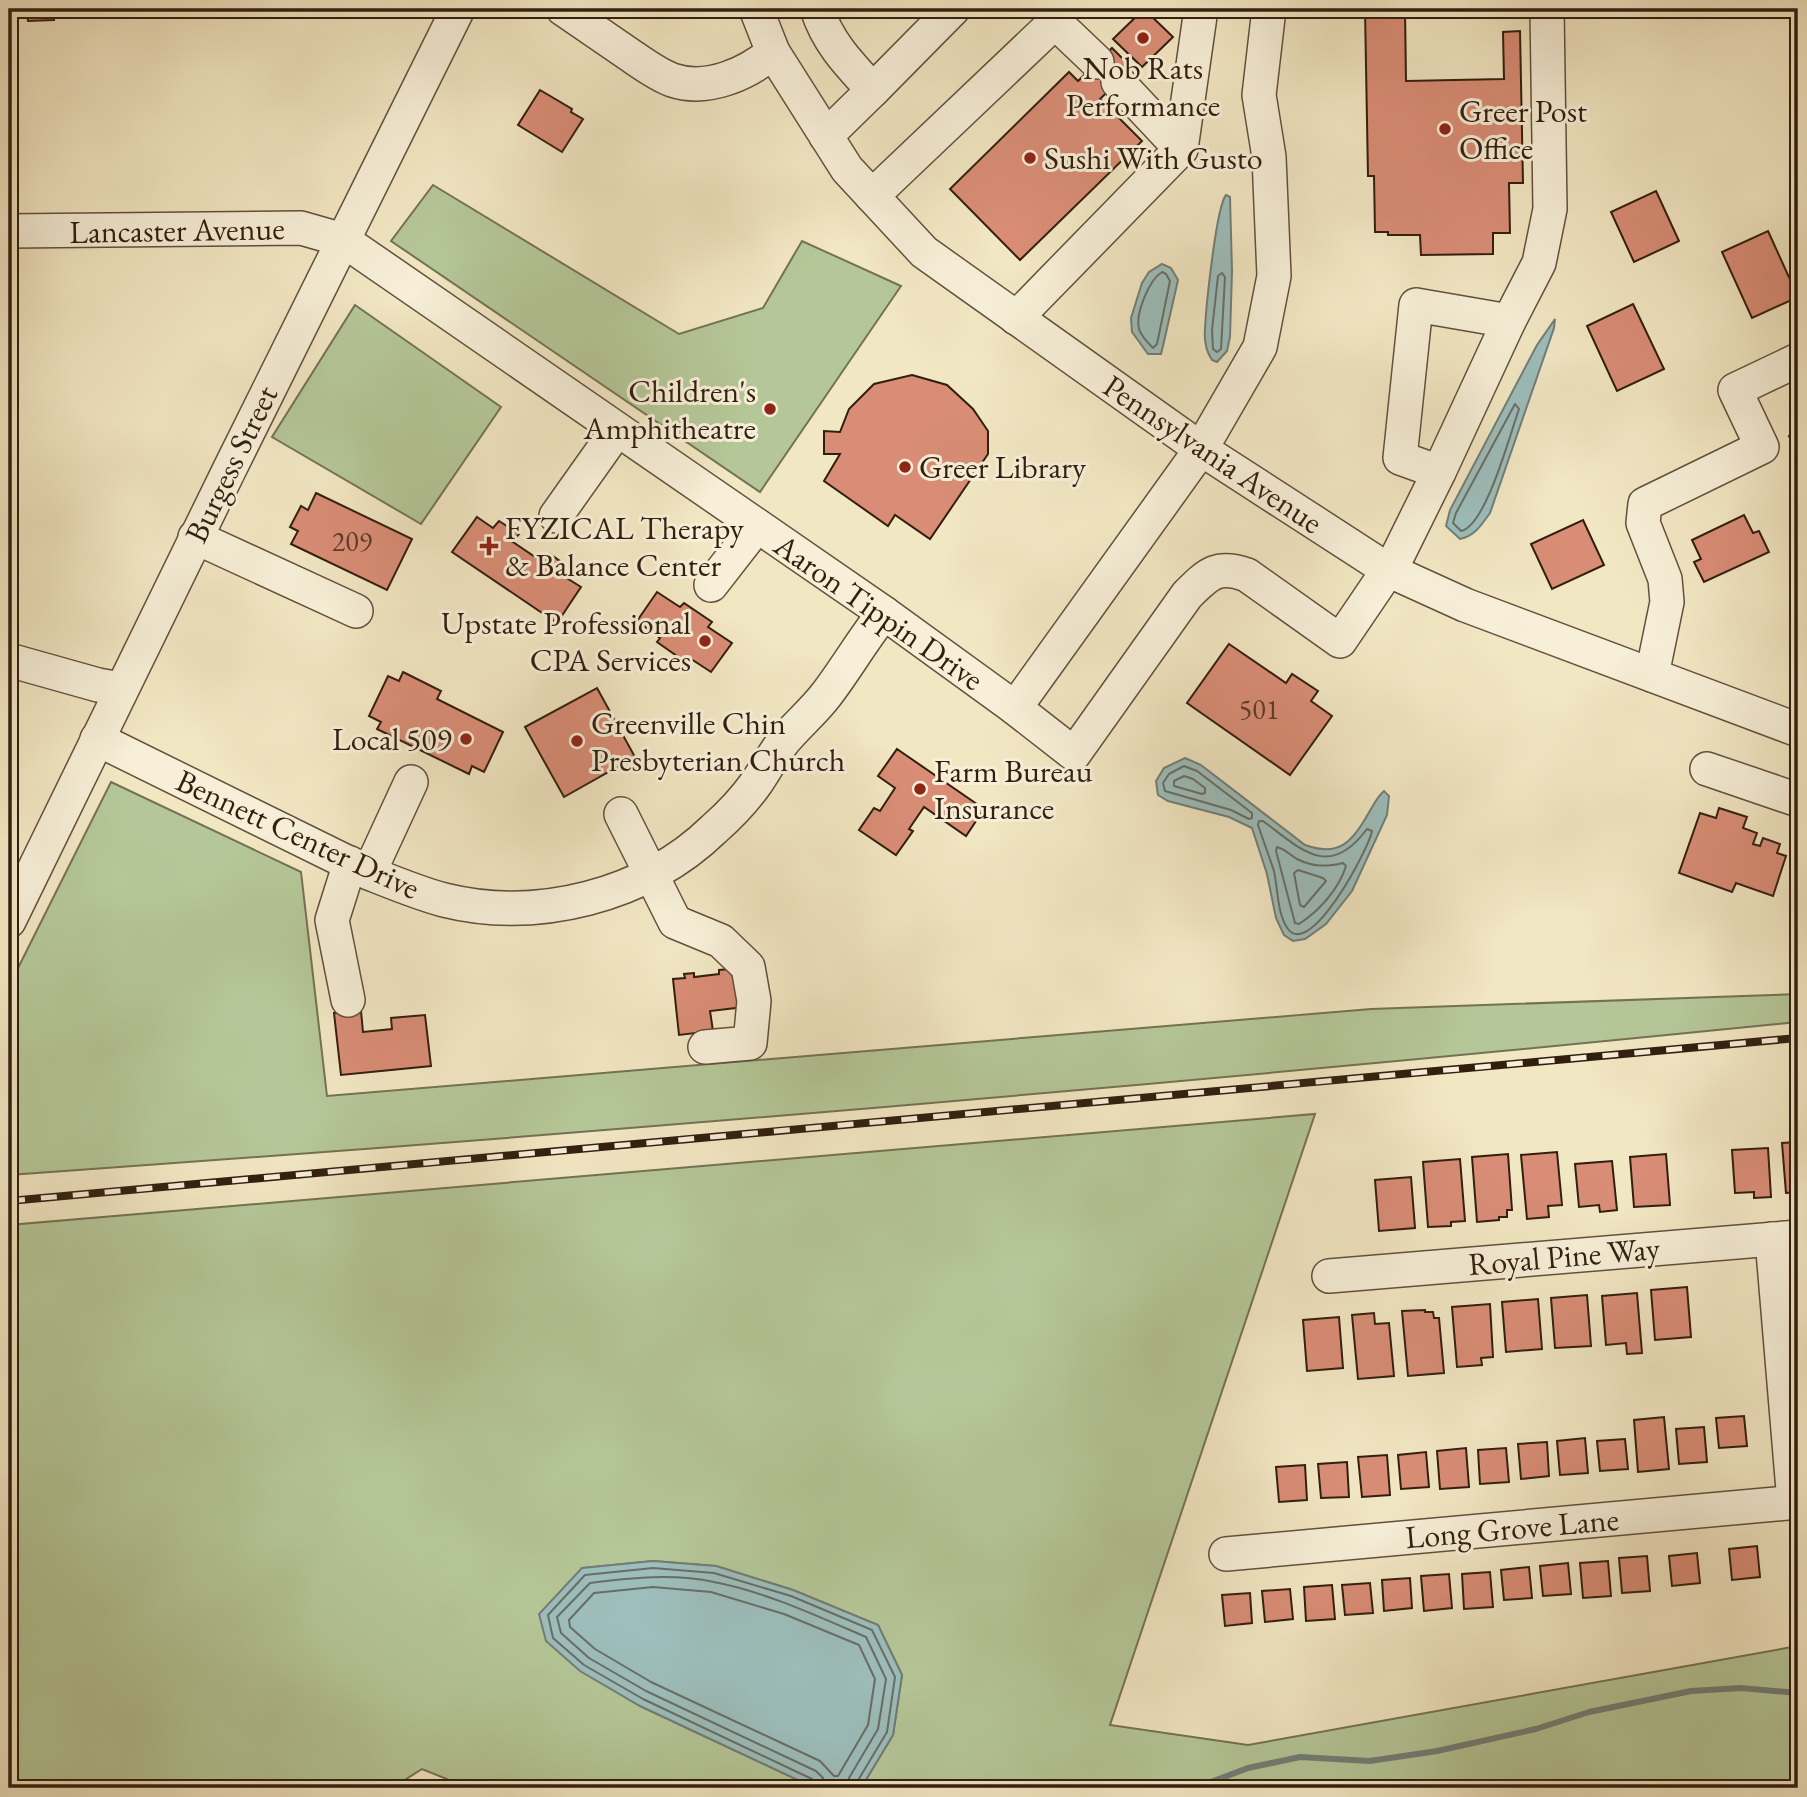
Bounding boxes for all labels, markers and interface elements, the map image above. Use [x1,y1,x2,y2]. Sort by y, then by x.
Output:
marker: Nob Rats Performance [1135,30,1151,46]
place label: Nob Rats Performance [1066,47,1220,126]
place label: Greer Post Office [1459,90,1587,169]
marker: Greer Post Office [1437,121,1453,137]
place label: Sushi With Gusto [1044,137,1263,179]
marker: Sushi With Gusto [1022,150,1038,166]
street label: Lancaster Avenue [69,207,285,253]
street label: Pennsylvania Avenue [1095,365,1331,543]
place label: Children's Amphitheatre [583,370,756,449]
street label: Burgess Street [175,378,287,550]
marker: Children's Amphitheatre [762,401,778,417]
place label: Greer Library [919,446,1087,488]
marker: Greer Library [897,459,913,475]
place label: FYZICAL Therapy & Balance Center [505,507,745,586]
house number: 209 [332,523,372,559]
street label: Aaron Tippin Drive [765,523,992,700]
marker: FYZICAL Therapy & Balance Center [479,536,499,556]
place label: Upstate Professional CPA Services [441,602,691,681]
marker: Upstate Professional CPA Services [697,633,713,649]
house number: 501 [1239,691,1279,727]
place label: Greenville Chin Presbyterian Church [591,702,845,781]
place label: Local 509 [332,718,452,760]
marker: Local 509 [458,731,474,747]
marker: Greenville Chin Presbyterian Church [569,733,585,749]
place label: Farm Bureau Insurance [934,750,1093,829]
street label: Bennett Center Drive [169,759,427,909]
marker: Farm Bureau Insurance [912,781,928,797]
street label: Royal Pine Way [1466,1227,1662,1285]
street label: Long Grove Lane [1404,1498,1620,1558]

